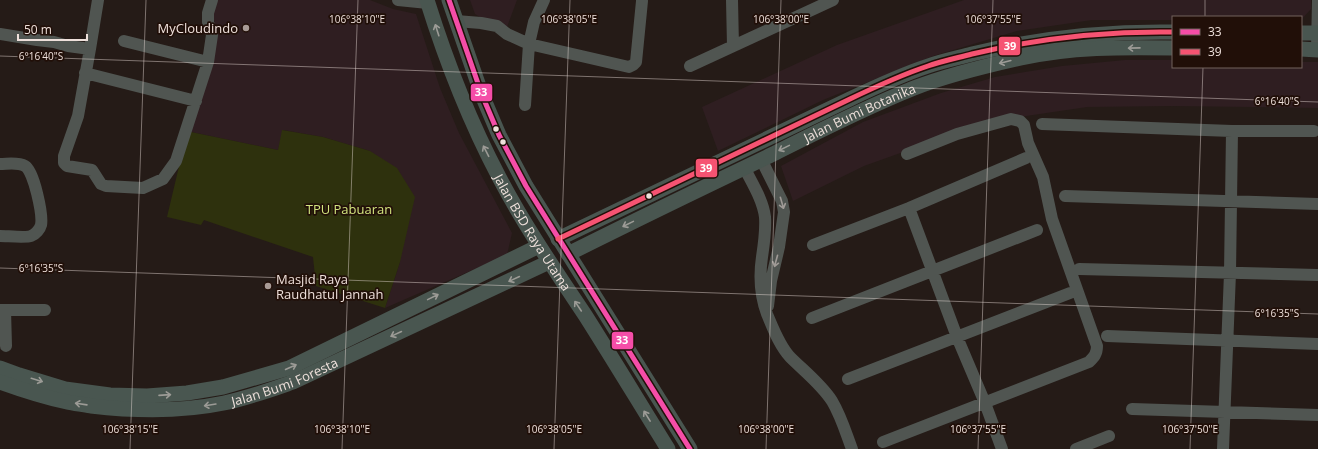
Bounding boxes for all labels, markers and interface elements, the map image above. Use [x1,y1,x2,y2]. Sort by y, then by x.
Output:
text: 106°38'10"E [329,12,385,26]
text: 106°38'05"E [541,12,597,26]
text: 106°38'00"E [753,12,809,26]
text: 106°37'55"E [965,12,1021,26]
scale bar [18,16,87,42]
legend [1172,16,1302,68]
place label: MyCloudindo [158,19,238,37]
text: 50 m [24,21,52,38]
marker: MyCloudindo [241,23,251,33]
text: 33 [1208,23,1222,40]
one-way arrow [433,24,440,37]
line badge: 39 [998,36,1021,56]
text: 39 [1004,38,1016,53]
text: 39 [1208,43,1222,60]
one-way arrow [1128,44,1141,52]
text: 6°16'40"S [19,49,63,63]
one-way arrow [999,59,1012,66]
street label: Jalan Bumi Botanika [799,79,918,147]
line badge: 33 [470,83,493,102]
text: 33 [475,84,487,99]
text: 6°16'40"S [1255,94,1299,108]
unlabelled marker [491,124,501,134]
unlabelled marker [498,137,508,147]
one-way arrow [481,145,489,157]
one-way arrow [778,145,790,152]
line badge: 39 [695,158,718,178]
text: 39 [700,160,712,175]
street label: Jalan BSD Raya Utama [489,169,575,294]
unlabelled marker [644,191,654,201]
one-way arrow [778,196,786,209]
park label: TPU Pabuaran [306,200,392,218]
one-way arrow [622,221,634,228]
one-way arrow [771,255,779,268]
text: 6°16'35"S [19,261,63,275]
place label: Masjid Raya Raudhatul Jannah [276,270,384,303]
one-way arrow [508,276,520,283]
marker: Masjid Raya Raudhatul Jannah [263,281,273,291]
one-way arrow [427,293,439,300]
one-way arrow [574,300,582,312]
text: 6°16'35"S [1255,306,1299,320]
one-way arrow [391,331,403,338]
line badge: 33 [611,331,634,350]
text: 33 [616,332,628,347]
street label: Jalan Bumi Foresta [227,353,341,411]
one-way arrow [285,362,297,370]
one-way arrow [30,377,43,384]
one-way arrow [158,391,171,398]
one-way arrow [75,400,88,408]
one-way arrow [204,401,217,409]
one-way arrow [643,410,651,422]
text: 106°38'15"E [102,422,158,436]
text: 106°38'10"E [314,422,370,436]
text: 106°38'05"E [526,422,582,436]
text: 106°38'00"E [738,422,794,436]
text: 106°37'55"E [950,422,1006,436]
text: 106°37'50"E [1162,422,1218,436]

